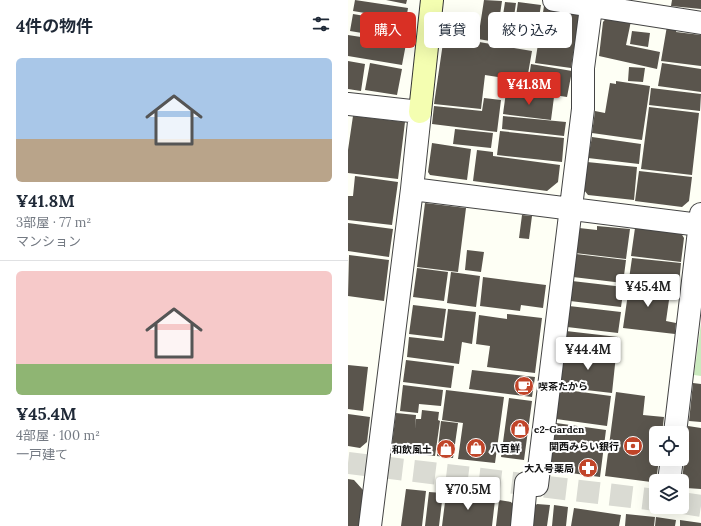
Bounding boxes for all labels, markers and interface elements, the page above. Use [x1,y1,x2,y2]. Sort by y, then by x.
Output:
chip: 購入 [360,12,416,48]
chip: 賃貸 [424,12,480,48]
chip: 絞り込み [488,12,572,48]
icon: filters [310,13,332,35]
text: 4件の物件 [16,15,93,37]
pin: ¥41.8M [496,72,562,106]
text: ¥41.8M [507,76,551,93]
icon: home [138,84,210,156]
text: ¥41.8M [16,190,75,212]
text: 3部屋 · 77 m² [16,214,91,231]
text: マンション [16,233,81,250]
pin: ¥45.4M [615,274,681,308]
text: ¥45.4M [625,278,671,295]
icon: home [138,297,210,369]
pin: ¥44.4M [555,337,621,371]
text: ¥44.4M [565,341,611,358]
cafe icon: 喫茶たから [513,375,535,397]
place label: 喫茶たから [538,380,588,393]
text: ¥45.4M [16,403,77,425]
shop icon: e2-Garden [509,418,531,440]
place label: e2-Garden [534,423,585,436]
map controls [649,426,689,514]
button: locate [649,426,689,466]
text: 4部屋 · 100 m² [16,427,100,444]
bank icon: 関西みらい銀行 [622,435,644,457]
shop icon: 八百鮮 [465,437,487,459]
shop icon: 和飲風土 [435,438,457,460]
place label: 関西みらい銀行 [549,440,619,453]
place label: 八百鮮 [490,442,520,455]
place label: 和飲風土 [392,443,432,456]
text: 一戸建て [16,446,68,463]
pharmacy icon: 大入号薬局 [577,457,599,479]
place label: 大入号薬局 [524,462,574,475]
button: layers [649,474,689,514]
pin: ¥70.5M [435,477,501,511]
text: ¥70.5M [445,481,491,498]

